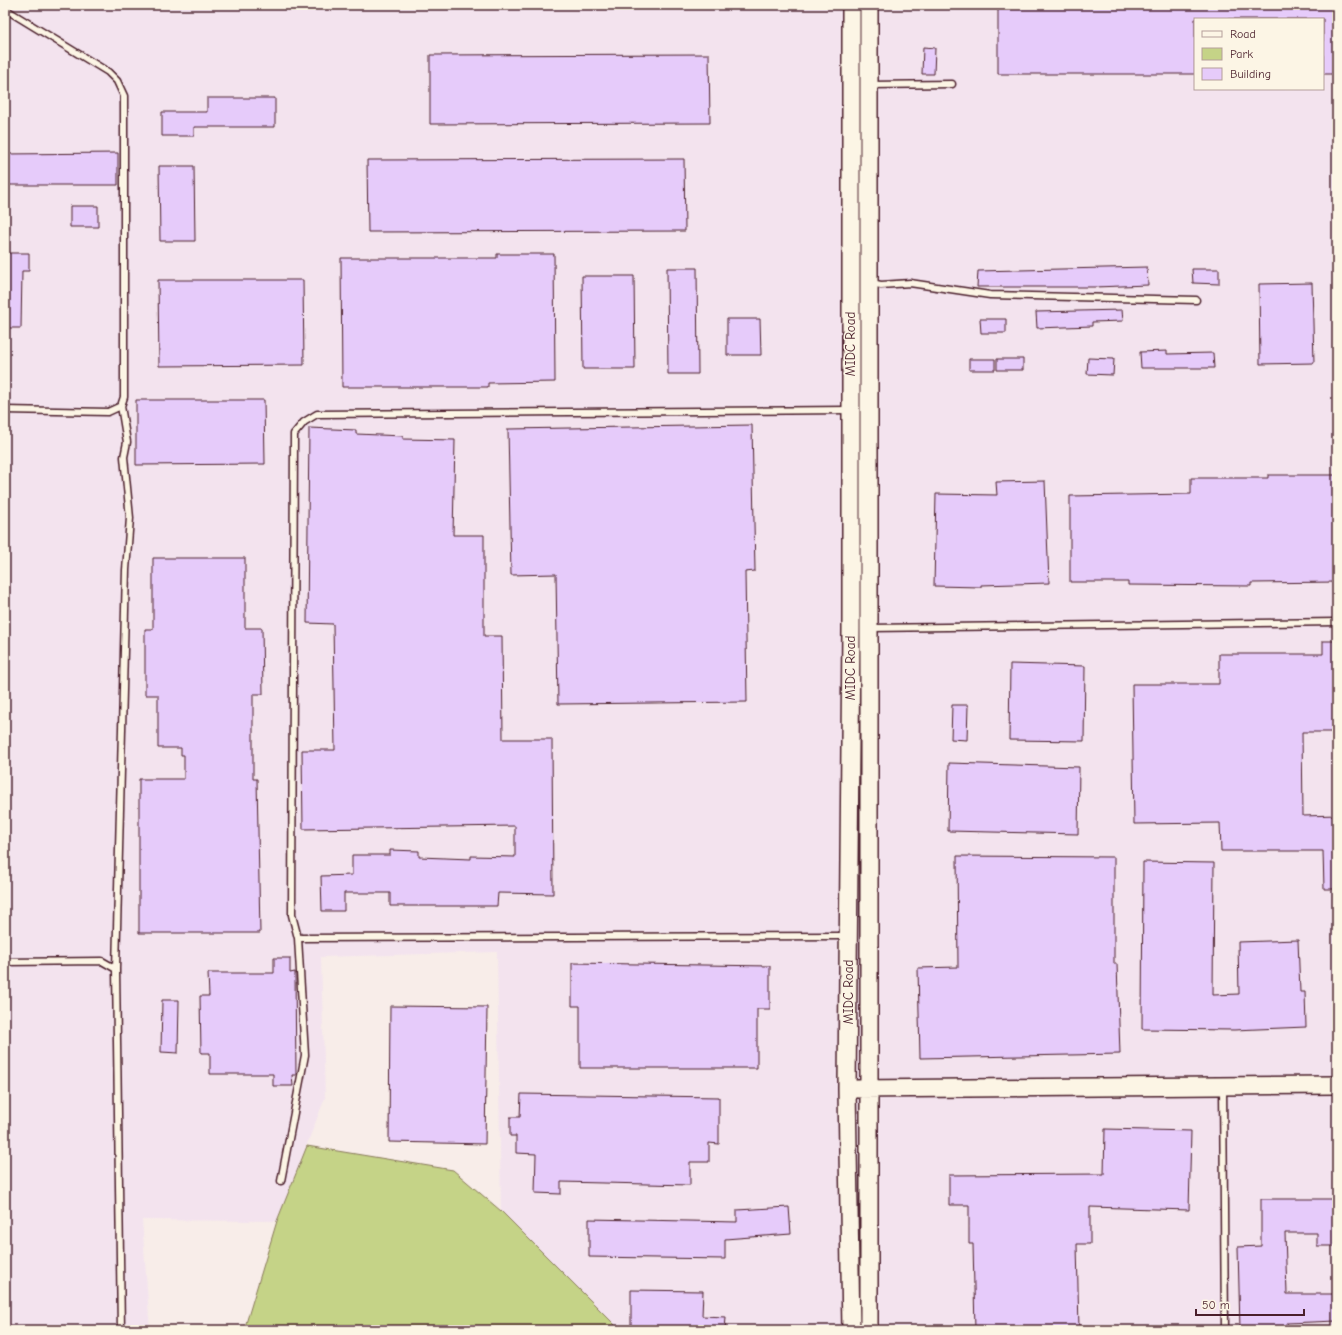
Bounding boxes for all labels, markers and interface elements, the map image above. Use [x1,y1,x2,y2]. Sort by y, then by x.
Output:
legend [1194,18,1324,90]
text: Road [1230,27,1256,41]
text: Park [1230,47,1253,61]
text: Building [1230,67,1271,81]
street label: MIDC Road [843,312,858,376]
street label: MIDC Road [843,636,858,700]
street label: MIDC Road [841,960,856,1024]
scale bar [1196,1291,1304,1317]
text: 50 m [1202,1298,1230,1312]

